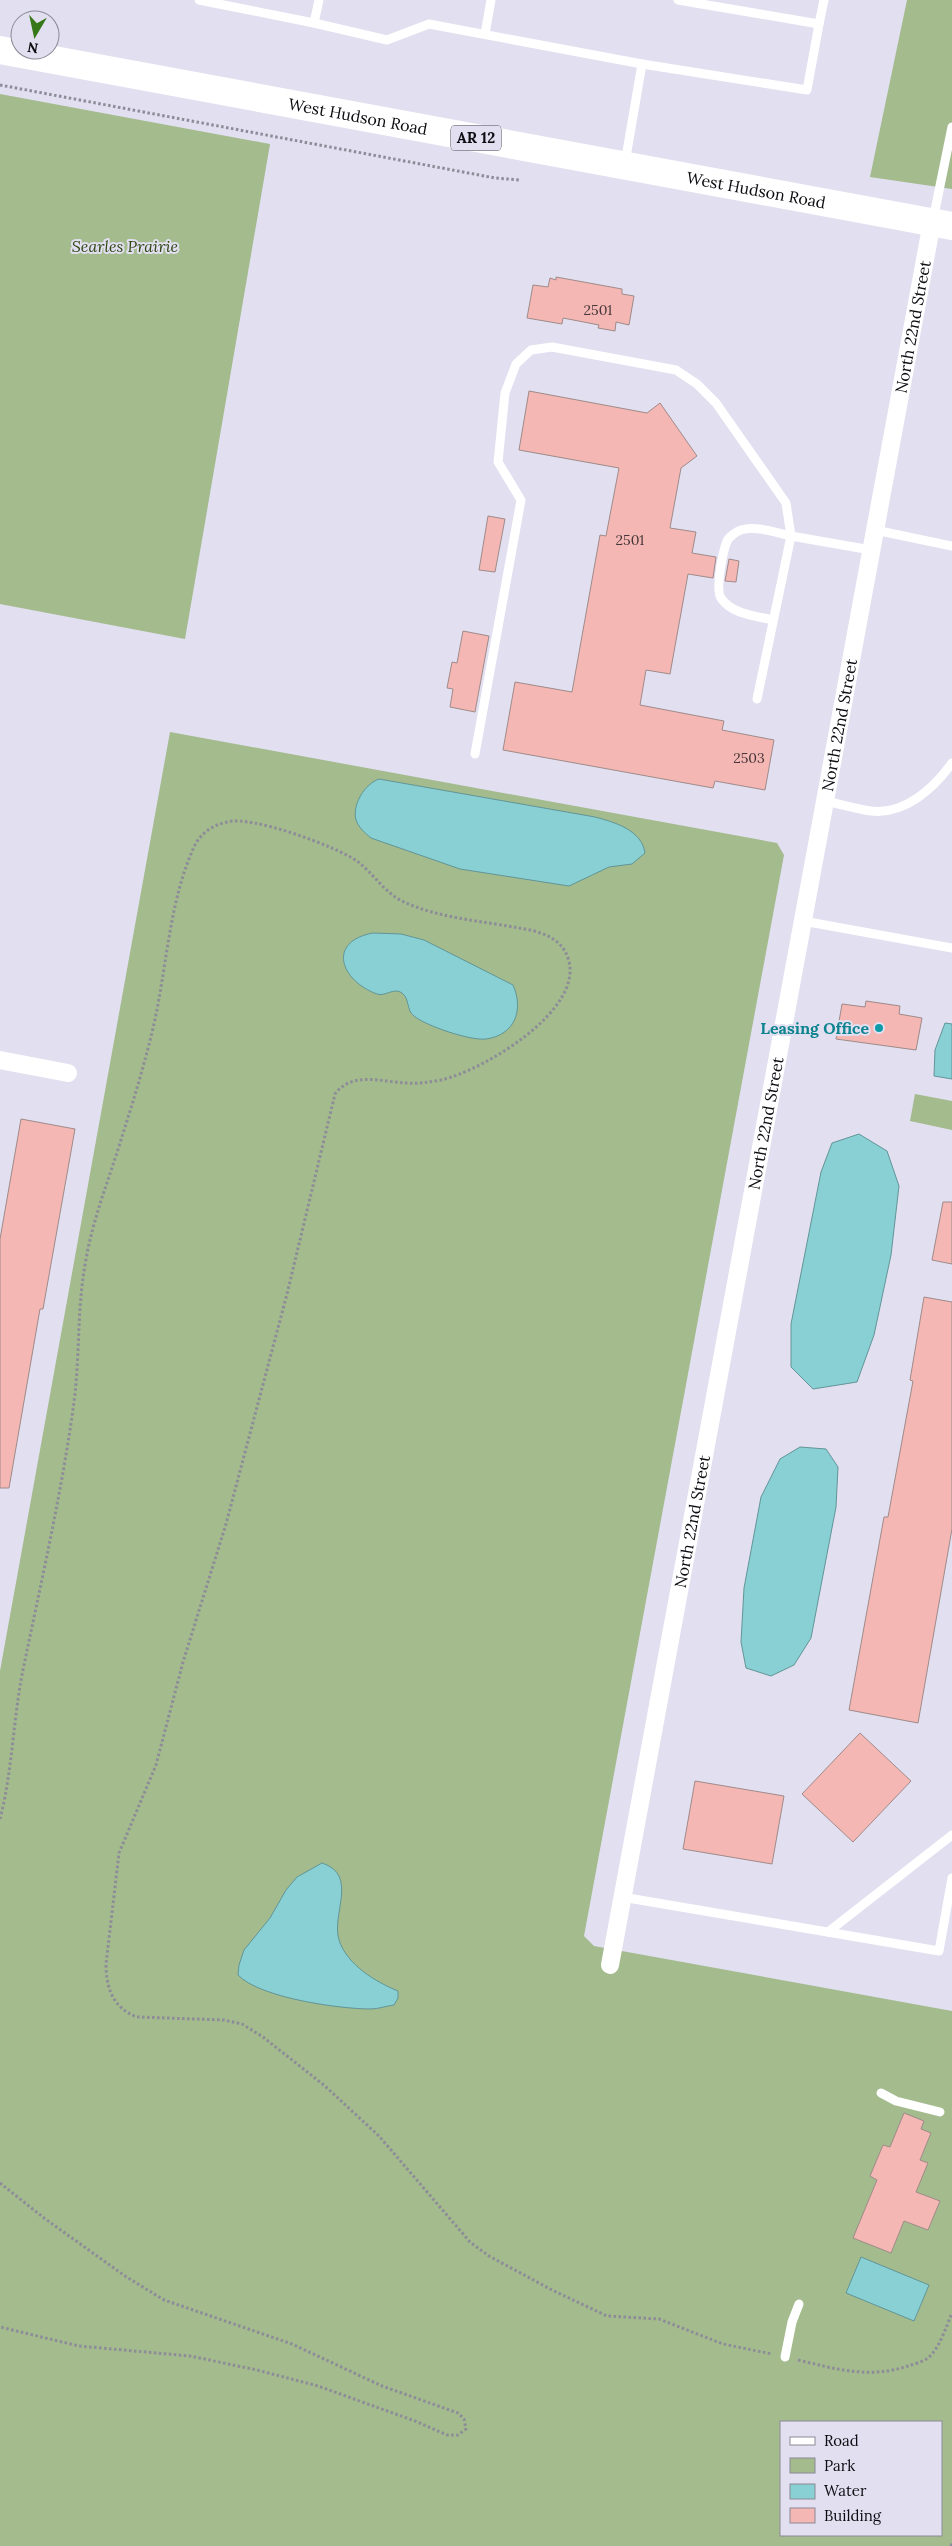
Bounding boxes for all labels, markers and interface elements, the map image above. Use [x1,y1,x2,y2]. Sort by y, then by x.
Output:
north arrow [10,10,60,60]
text: N [26,38,40,58]
street label: West Hudson Road [287,94,430,139]
road number: AR 12 [451,126,501,150]
street label: West Hudson Road [685,167,828,213]
park label: Searles Prairie [72,236,179,256]
street label: North 22nd Street [891,258,935,395]
house number: 2501 [584,301,612,319]
house number: 2501 [616,531,644,549]
street label: North 22nd Street [817,656,861,793]
house number: 2503 [733,749,765,767]
place label: Leasing Office [760,1018,869,1038]
marker: Leasing Office [873,1022,885,1034]
street label: North 22nd Street [743,1054,788,1191]
street label: North 22nd Street [670,1453,714,1589]
legend [780,2421,942,2536]
text: Road [824,2431,859,2450]
text: Park [824,2456,855,2475]
text: Water [824,2481,867,2500]
text: Building [824,2506,882,2525]

